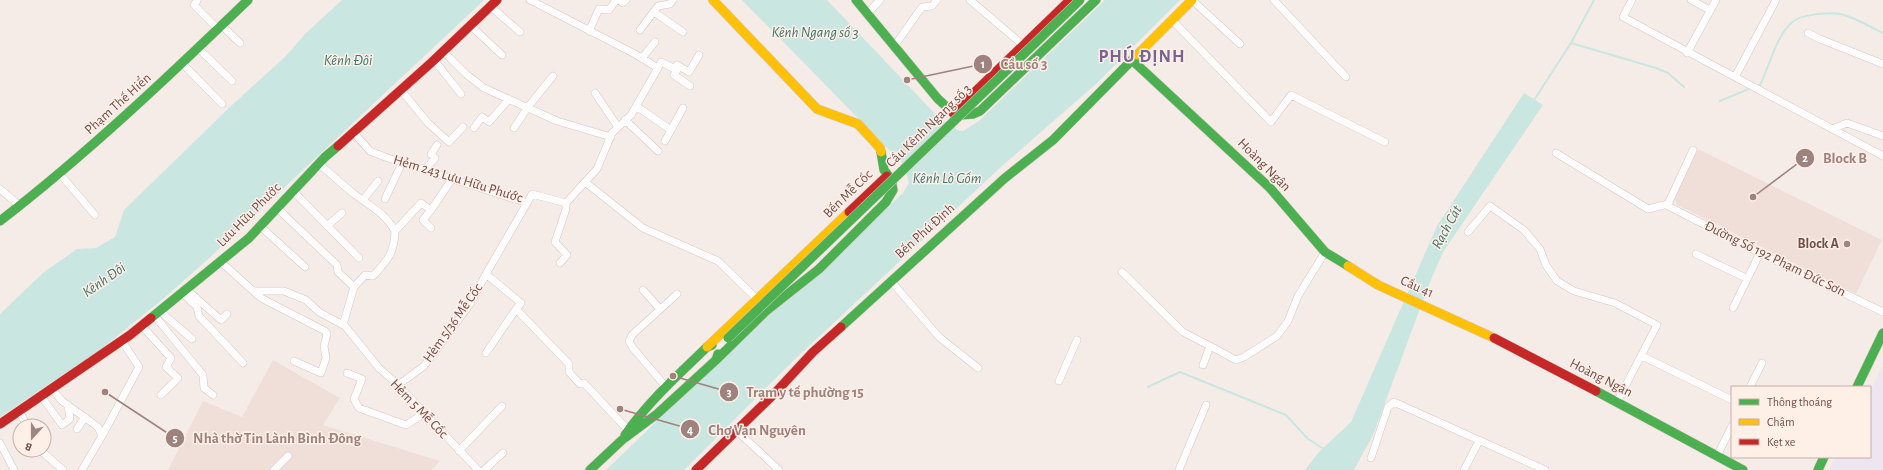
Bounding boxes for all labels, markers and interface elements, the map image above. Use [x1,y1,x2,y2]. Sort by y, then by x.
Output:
water label: Kênh Ngang số 3 [771,25,859,40]
district label: PHÚ ĐỊNH [1098,45,1186,66]
callout: Cầu số 3 [973,51,1056,78]
water label: Kênh Đôi [324,53,372,68]
text: Cầu số 3 [1001,57,1047,72]
text: 1 [981,58,985,70]
street label: Phạm Thế Hiển [81,69,154,137]
street label: Cầu Kênh Ngang số 3 [883,81,974,170]
street label: Hoàng Ngân [1235,136,1293,194]
callout: Block B [1795,145,1875,172]
text: Block B [1823,151,1867,166]
text: 2 [1802,152,1808,164]
street label: Hẻm 243 Lưu Hữu Phước [392,153,525,206]
street label: Bến Mễ Cốc [819,166,876,221]
water label: Kênh Lò Gốm [913,171,981,186]
street label: Lưu Hữu Phước [214,180,284,250]
street label: Bến Phú Định [892,200,957,261]
water label: Rạch Cát [1429,203,1465,251]
street label: Đường Số 192 Phạm Đức Sơn [1702,218,1848,299]
place label: Block A [1798,237,1840,251]
marker: Block A [1842,239,1852,249]
water label: Kênh Đôi [80,260,128,300]
street label: Cầu 41 [1398,273,1436,300]
street label: Hẻm 5/36 Mễ Cốc [419,279,486,365]
street label: Hoàng Ngân [1567,356,1635,400]
street label: Hẻm 5 Mễ Cốc [387,375,452,442]
callout: Trạm y tế phường 15 [719,379,872,406]
text: Trạm y tế phường 15 [746,385,864,400]
text: 3 [726,386,732,398]
legend [1731,386,1871,458]
text: Thông thoáng [1767,396,1832,408]
callout: Chợ Vạn Nguyên [680,416,813,443]
text: Chậm [1767,416,1795,428]
north arrow [12,418,52,458]
text: Chợ Vạn Nguyên [708,423,806,438]
callout: Nhà thờ Tin Lành Bình Đông [165,424,369,451]
text: 4 [687,424,693,436]
text: Nhà thờ Tin Lành Bình Đông [193,431,362,446]
text: 5 [172,432,178,444]
text: Kẹt xe [1767,436,1795,448]
text: B [23,440,34,453]

